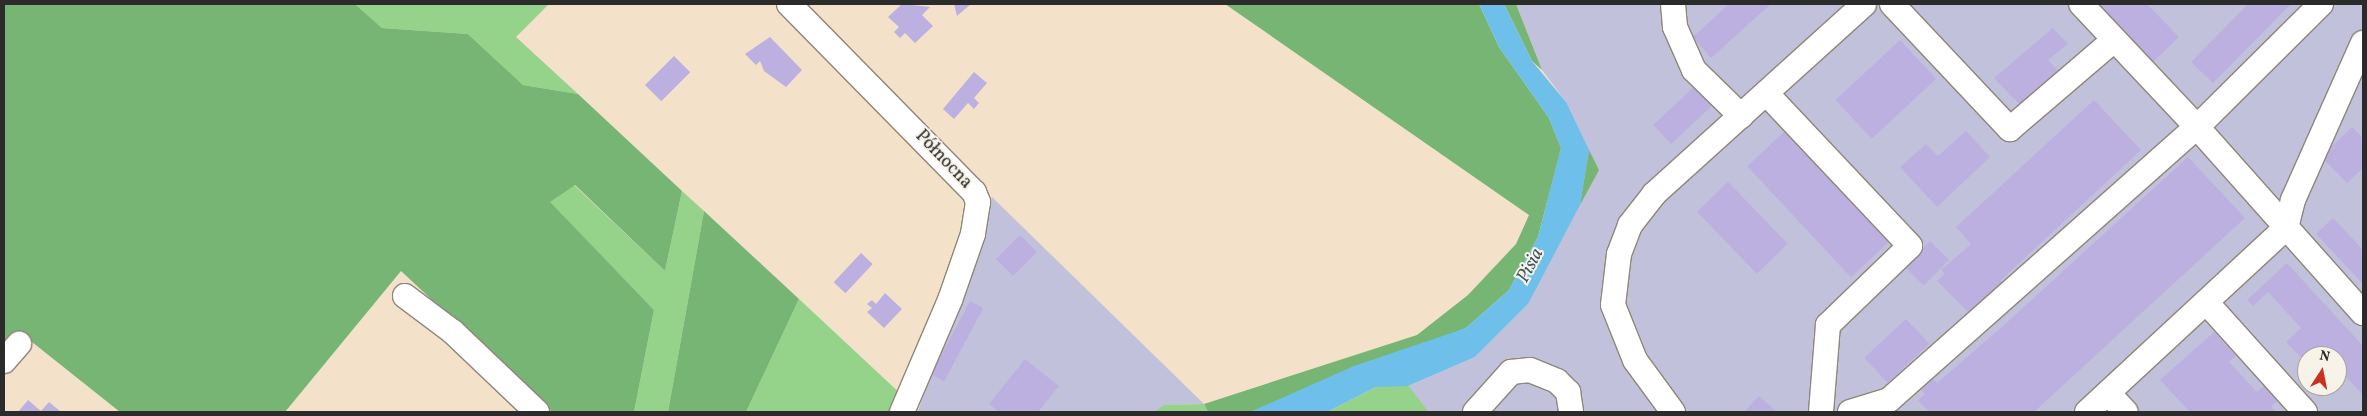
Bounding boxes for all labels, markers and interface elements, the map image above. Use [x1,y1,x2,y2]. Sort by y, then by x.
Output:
street label: Północna [910,126,976,194]
water label: Pisia [1513,245,1549,287]
north arrow [2297,346,2347,396]
text: N [2318,346,2332,367]

